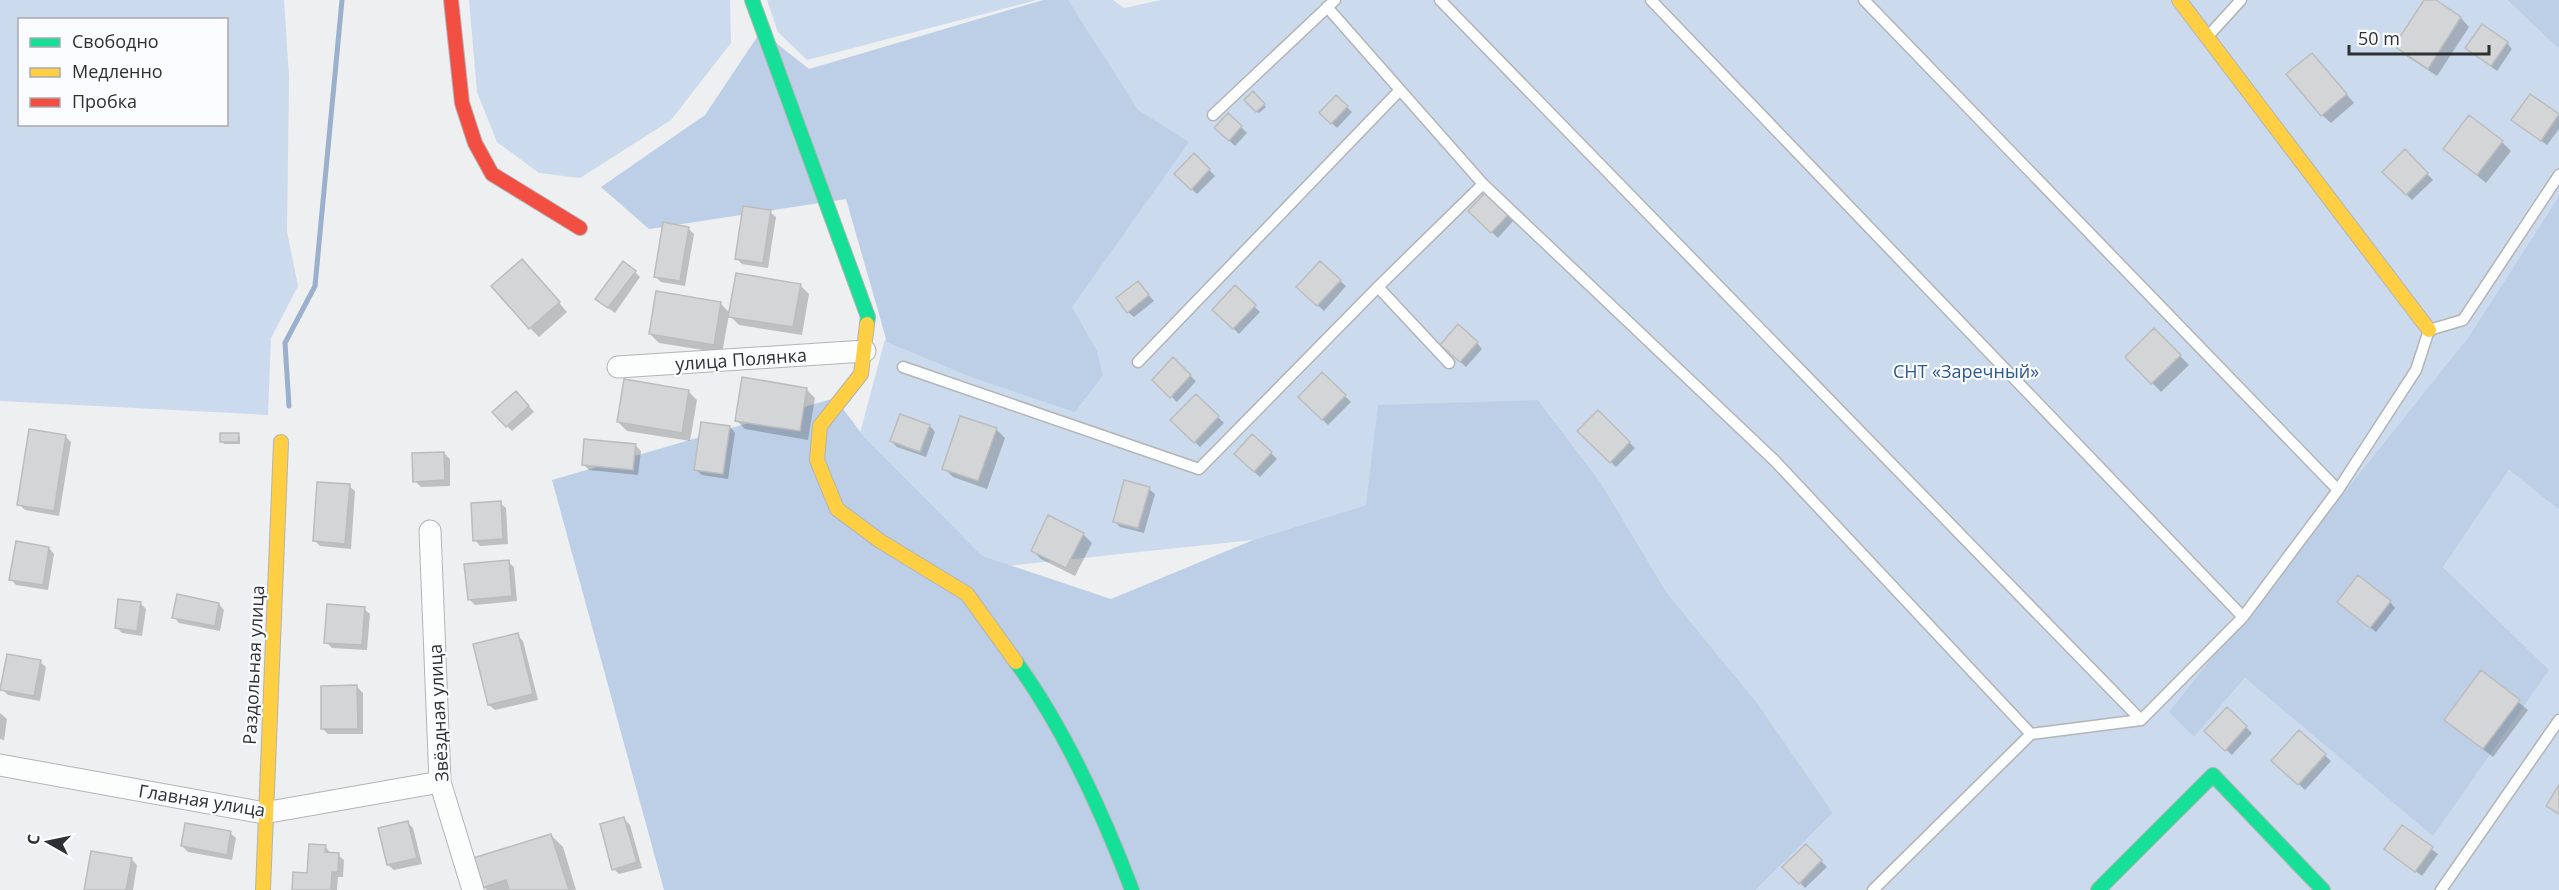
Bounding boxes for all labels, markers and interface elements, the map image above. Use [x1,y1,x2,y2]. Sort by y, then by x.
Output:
legend [18,18,228,126]
scale bar [2349,18,2488,56]
text: 50 m [2358,26,2400,50]
text: Свободно [72,29,159,53]
text: Медленно [72,59,163,83]
text: Пробка [72,89,137,113]
street label: улица Полянка [675,342,807,376]
park label: СНТ «Заречный» [1893,359,2039,383]
street label: Раздольная улица [237,585,269,745]
street label: Звёздная улица [422,643,454,783]
street label: Главная улица [137,778,267,822]
north arrow [18,812,78,872]
text: С [22,833,45,846]

